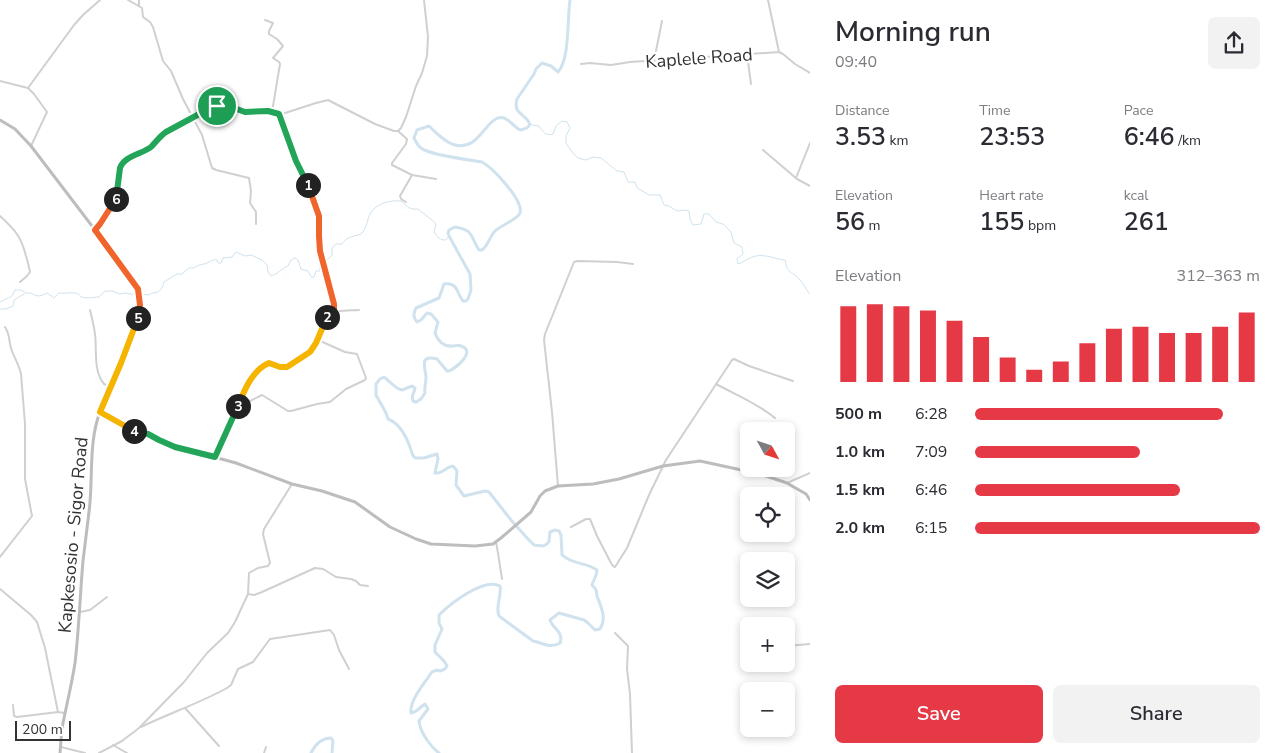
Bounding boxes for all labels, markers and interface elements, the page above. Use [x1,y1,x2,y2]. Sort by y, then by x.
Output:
text: Morning run [835,13,991,51]
button: share [1208,17,1260,69]
street label: Kaplele Road [645,42,753,74]
text: 09:40 [835,51,877,73]
pin [196,85,238,127]
icon: arrive [203,92,231,120]
text: Distance [835,101,889,120]
text: Time [979,101,1010,120]
text: Pace [1124,101,1153,120]
text: 3.53 [835,120,886,154]
text: 23:53 [979,120,1045,154]
text: 6:46 [1124,120,1175,154]
text: km [886,131,909,150]
text: /km [1175,131,1201,150]
pin: 1 [296,172,320,198]
text: 1 [304,176,313,195]
pin: 6 [104,186,128,212]
text: Elevation [835,186,893,205]
text: Heart rate [979,186,1043,205]
text: kcal [1124,186,1148,205]
text: 6 [112,190,121,209]
text: 56 [835,205,865,239]
text: 155 [979,205,1024,239]
text: 261 [1124,205,1169,239]
text: m [865,216,881,235]
text: bpm [1024,216,1056,235]
text: Elevation [835,265,901,287]
text: 312–363 m [1177,265,1260,287]
pin: 2 [314,304,340,330]
pin: 5 [126,306,150,330]
text: 2 [323,308,332,327]
text: 5 [134,309,143,328]
pin: 3 [226,394,250,418]
text: 3 [234,397,243,416]
text: 500 m [835,403,882,425]
text: 6:28 [915,403,947,425]
pin: 4 [122,418,146,444]
text: 4 [130,422,139,441]
north arrow [740,422,795,478]
map controls [740,422,795,737]
street label: Kapkesosio - Sigor Road [52,436,94,634]
text: 1.0 km [835,441,885,463]
text: 7:09 [915,441,947,463]
text: 1.5 km [835,479,885,501]
text: 6:46 [915,479,947,501]
button: locate [740,487,795,542]
text: 2.0 km [835,517,885,539]
text: 6:15 [915,517,947,539]
button: layers [740,552,795,607]
button: + [740,617,795,672]
button: − [740,682,795,737]
button: Save [835,685,1043,743]
button: Share [1053,685,1260,743]
scale bar [15,718,71,741]
text: 200 m [22,720,63,739]

